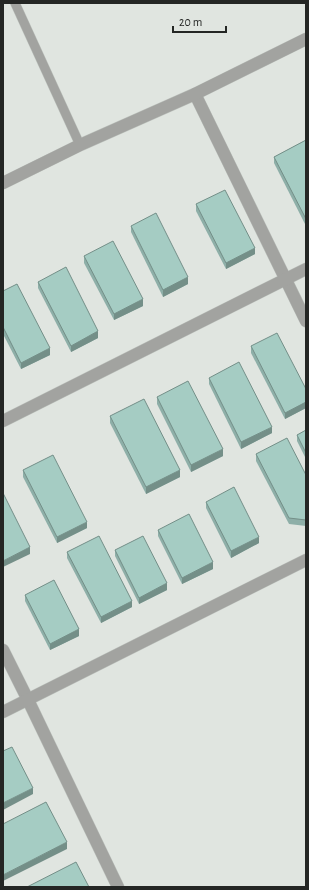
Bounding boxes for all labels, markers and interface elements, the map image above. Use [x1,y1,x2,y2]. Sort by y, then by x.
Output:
scale bar [173,8,226,34]
text: 20 m [179,16,202,28]

